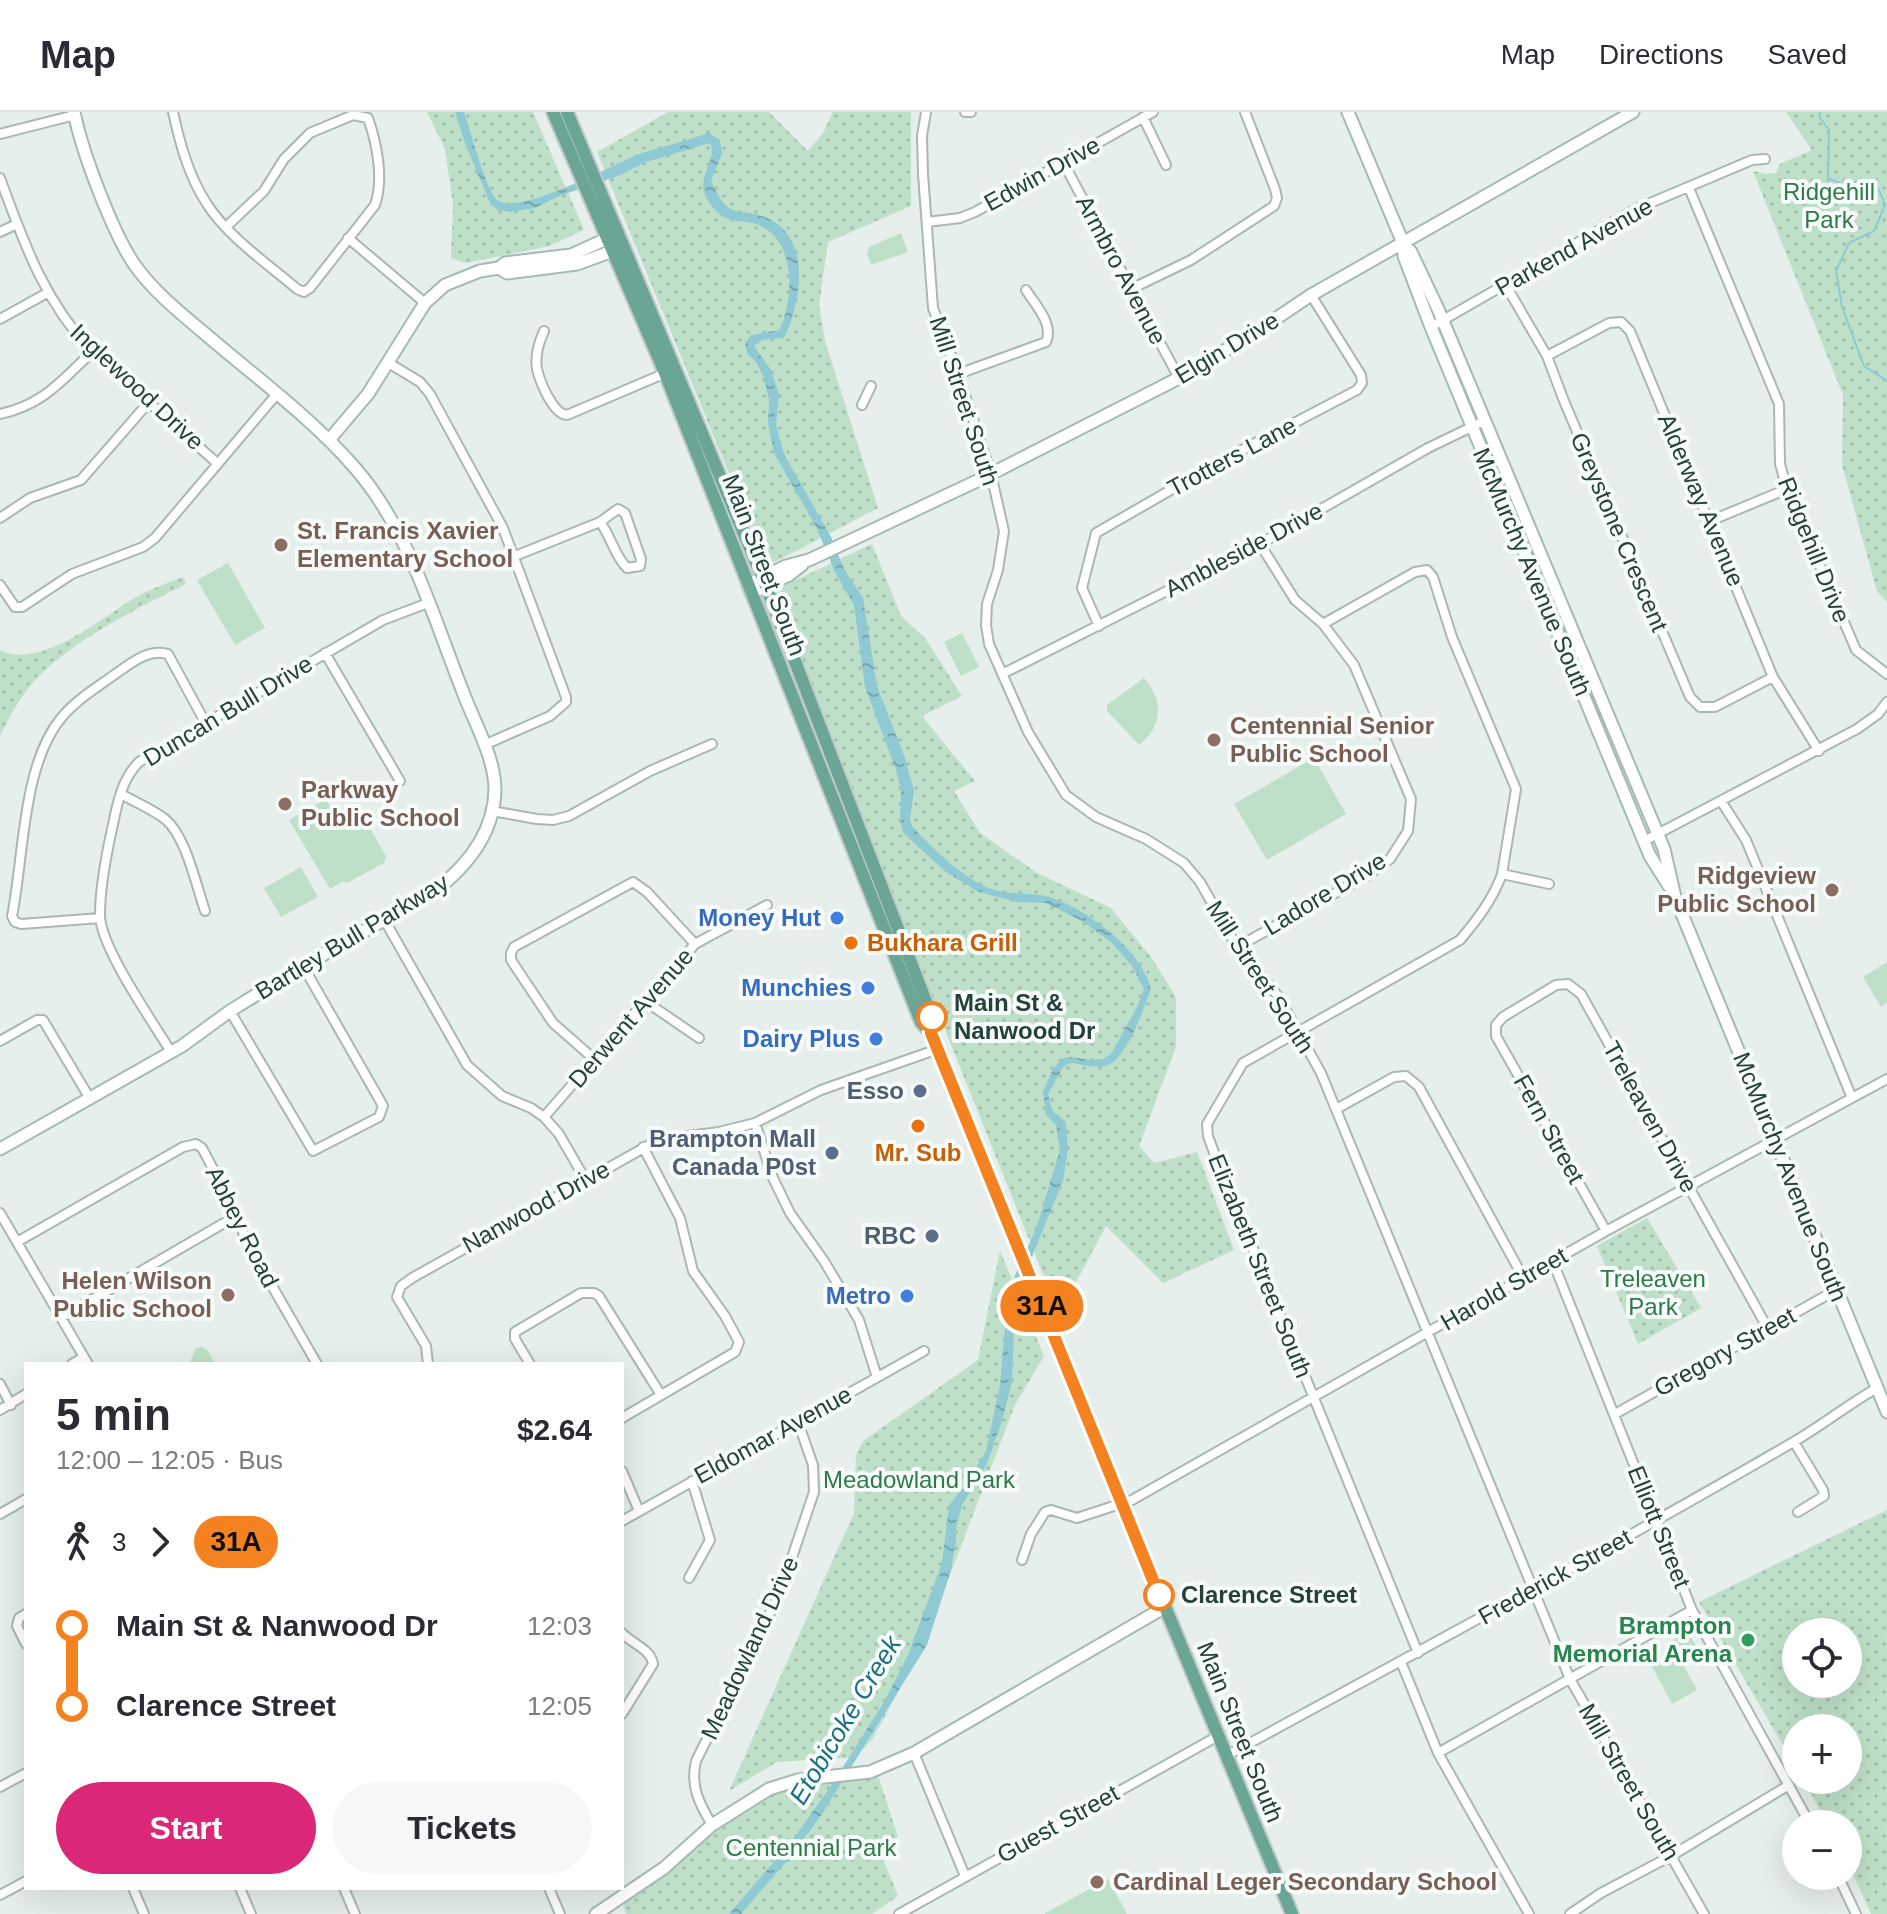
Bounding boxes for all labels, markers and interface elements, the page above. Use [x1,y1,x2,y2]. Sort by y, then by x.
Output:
text: Map [40,34,116,76]
text: Map [1501,39,1555,70]
text: Directions [1599,39,1724,70]
text: Saved [1768,39,1847,70]
street label: Edwin Drive [979,131,1104,216]
park label: Ridgehill Park [1783,178,1875,233]
street label: Armbro Avenue [1071,191,1172,349]
street label: Parkend Avenue [1490,192,1657,301]
street label: Elgin Drive [1170,306,1283,389]
street label: Mill Street South [924,313,1005,489]
street label: Inglewood Drive [65,318,209,455]
street label: Alderway Avenue [1653,409,1750,590]
street label: Trotters Lane [1163,411,1301,502]
street label: Greystone Crescent [1565,428,1674,636]
street label: McMurchy Avenue South [1468,444,1597,700]
street label: Main Street South [717,470,811,659]
street label: Ridgehill Drive [1773,473,1856,627]
street label: Ambleside Drive [1160,497,1327,602]
place label: St. Francis Xavier Elementary School [297,517,513,572]
marker: St. Francis Xavier Elementary School [272,536,290,554]
street label: Duncan Bull Drive [138,650,317,772]
place label: Centennial Senior Public School [1230,712,1434,767]
marker: Centennial Senior Public School [1205,731,1223,749]
place label: Parkway Public School [301,776,460,831]
marker: Parkway Public School [276,795,294,813]
street label: Ladore Drive [1259,847,1391,941]
place label: Ridgeview Public School [1657,862,1816,917]
street label: Bartley Bull Parkway [250,868,453,1005]
marker: Ridgeview Public School [1823,881,1841,899]
street label: Mill Street South [1201,896,1320,1058]
place label: Money Hut [698,904,821,931]
marker: Money Hut [828,909,846,927]
place label: Bukhara Grill [867,929,1018,956]
marker: Bukhara Grill [842,934,860,952]
street label: Derwent Avenue [563,943,698,1093]
place label: Munchies [741,974,852,1001]
marker: Munchies [859,979,877,997]
place label: Main St & Nanwood Dr [954,989,1095,1044]
marker: Main St & Nanwood Dr [917,1002,947,1032]
place label: Dairy Plus [743,1025,860,1052]
marker: Dairy Plus [867,1030,885,1048]
street label: Treleaven Drive [1598,1037,1703,1197]
street label: McMurchy Avenue South [1728,1048,1853,1305]
street label: Fern Street [1509,1070,1591,1188]
place label: Esso [847,1077,904,1104]
marker: Esso [911,1082,929,1100]
marker: Mr. Sub [909,1117,927,1135]
place label: Brampton Mall Canada P0st [649,1125,816,1180]
place label: Mr. Sub [875,1139,961,1166]
marker: Brampton Mall Canada P0st [823,1144,841,1162]
street label: Elizabeth Street South [1203,1150,1318,1382]
street label: Nanwood Drive [457,1155,614,1258]
street label: Abbey Road [200,1162,284,1292]
place label: RBC [864,1222,916,1249]
marker: RBC [923,1227,941,1245]
street label: Harold Street [1436,1241,1572,1336]
park label: Treleaven Park [1600,1265,1706,1320]
place label: Helen Wilson Public School [53,1267,212,1322]
line badge: 31A [996,1280,1088,1332]
place label: Metro [826,1282,891,1309]
marker: Helen Wilson Public School [219,1286,237,1304]
marker: Metro [898,1287,916,1305]
text: 31A [1016,1290,1068,1321]
street label: Gregory Street [1649,1301,1800,1402]
street label: Eldomar Avenue [689,1380,856,1489]
text: 5 min [56,1390,171,1439]
text: $2.64 [517,1413,592,1446]
text: 12:00 – 12:05 · Bus [56,1445,283,1475]
street label: Elliott Street [1623,1462,1696,1592]
park label: Meadowland Park [823,1466,1016,1493]
icon: walk [56,1520,100,1564]
icon: forward [138,1520,182,1564]
street label: Frederick Street [1474,1523,1636,1630]
text: 31A [210,1526,262,1557]
text: 3 [112,1527,126,1557]
street label: Meadowland Drive [695,1552,804,1744]
marker: Clarence Street [1144,1580,1174,1610]
place label: Clarence Street [1181,1581,1357,1608]
text: Main St & Nanwood Dr [116,1609,438,1642]
text: 12:03 [527,1611,592,1641]
place label: Brampton Memorial Arena [1553,1612,1733,1667]
map controls [1782,1618,1862,1890]
button: locate [1782,1618,1862,1698]
water label: Etobicoke Creek [783,1629,908,1809]
marker: Brampton Memorial Arena [1739,1631,1757,1649]
street label: Main Street South [1192,1638,1289,1826]
text: Clarence Street [116,1689,336,1722]
text: 12:05 [527,1691,592,1721]
street label: Mill Street South [1574,1699,1685,1865]
button: + [1782,1714,1862,1794]
street label: Guest Street [992,1779,1124,1868]
button: Start [56,1782,316,1874]
button: Tickets [332,1782,592,1874]
button: − [1782,1810,1862,1890]
park label: Centennial Park [726,1834,897,1861]
place label: Cardinal Leger Secondary School [1113,1868,1497,1895]
marker: Cardinal Leger Secondary School [1088,1873,1106,1891]

